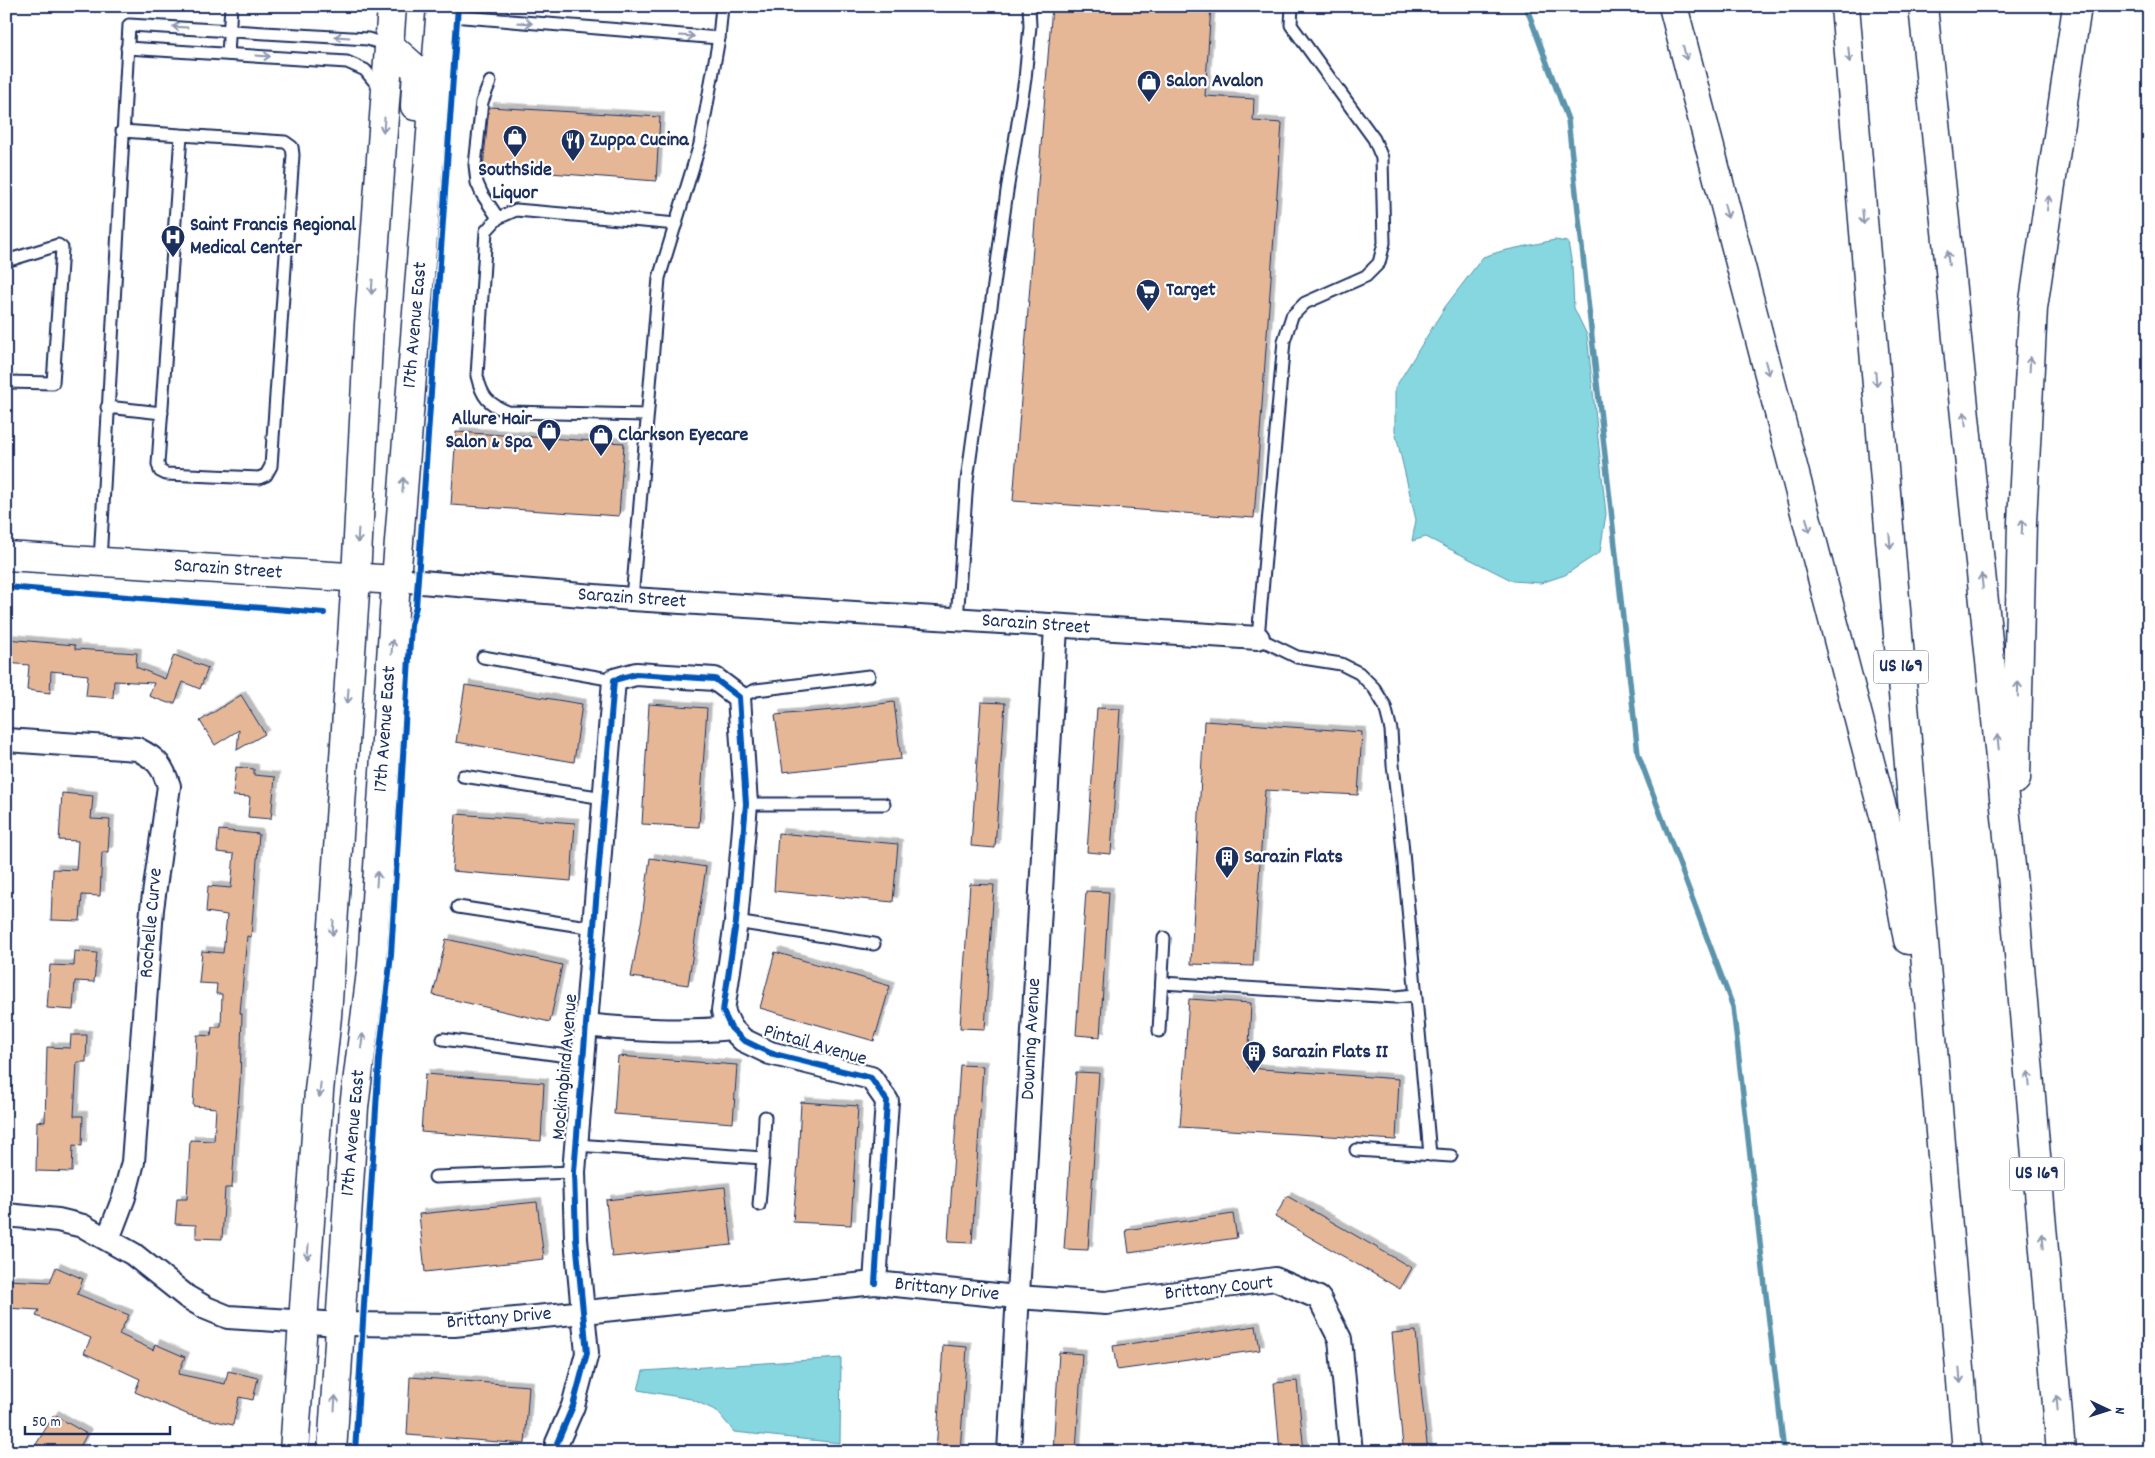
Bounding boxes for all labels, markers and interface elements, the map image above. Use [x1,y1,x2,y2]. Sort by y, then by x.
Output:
one-way arrow [517,18,533,28]
one-way arrow [172,23,188,32]
one-way arrow [679,31,695,41]
one-way arrow [335,32,351,42]
one-way arrow [1681,45,1691,61]
one-way arrow [1845,47,1854,63]
one-way arrow [255,52,271,61]
place label: Salon Avalon [1166,68,1263,96]
shop icon: Salon Avalon [1136,69,1162,103]
one-way arrow [379,116,389,132]
shop icon: SouthSide Liquor [502,124,528,158]
place label: Zuppa Cucina [590,127,689,155]
restaurant icon: Zuppa Cucina [560,128,586,162]
place label: SouthSide Liquor [478,157,552,208]
one-way arrow [2043,195,2053,211]
one-way arrow [1722,202,1731,218]
one-way arrow [1858,208,1868,224]
place label: Saint Francis Regional Medical Center [190,212,356,263]
hospital icon: Saint Francis Regional Medical Center [160,224,186,258]
one-way arrow [1944,250,1953,266]
street label: 17th Avenue East [397,261,435,389]
place label: Target [1166,277,1216,305]
supermarket icon: Target [1135,278,1161,312]
one-way arrow [367,279,376,295]
one-way arrow [2026,357,2035,373]
one-way arrow [1763,359,1772,375]
one-way arrow [1872,370,1881,386]
place label: Allure Hair Salon & Spa [446,406,533,457]
one-way arrow [1960,411,1970,427]
shop icon: Allure Hair Salon & Spa [536,418,562,452]
place label: Clarkson Eyecare [618,422,749,450]
shop icon: Clarkson Eyecare [588,423,614,457]
one-way arrow [399,477,408,493]
one-way arrow [1804,517,1813,533]
one-way arrow [2017,519,2027,536]
one-way arrow [353,528,362,544]
one-way arrow [1885,532,1895,548]
street label: Sarazin Street [173,552,283,588]
one-way arrow [1977,573,1986,589]
street label: Sarazin Street [577,581,687,617]
street label: Sarazin Street [981,607,1091,643]
one-way arrow [387,639,396,655]
road number: US 169 [1874,650,1928,684]
street label: 17th Avenue East [368,665,404,793]
one-way arrow [2014,681,2023,697]
one-way arrow [343,688,352,704]
one-way arrow [1993,735,2003,751]
place label: Sarazin Flats [1244,844,1343,872]
building icon: Sarazin Flats [1214,845,1240,879]
street label: Rochelle Curve [133,866,171,979]
one-way arrow [372,871,382,887]
one-way arrow [328,920,337,936]
street label: Downing Avenue [1015,977,1049,1101]
street label: Mockingbird Avenue [546,992,586,1141]
street label: Pintail Avenue [760,1018,870,1074]
one-way arrow [357,1033,367,1049]
place label: Sarazin Flats II [1272,1039,1389,1067]
building icon: Sarazin Flats II [1241,1040,1267,1074]
street label: 17th Avenue East [335,1069,373,1197]
one-way arrow [2025,1072,2034,1088]
one-way arrow [315,1082,324,1098]
road number: US 169 [2010,1158,2064,1190]
one-way arrow [2038,1234,2048,1250]
one-way arrow [303,1244,313,1260]
street label: Brittany Court [1163,1269,1275,1309]
street label: Brittany Drive [893,1271,1001,1309]
street label: Brittany Drive [445,1300,553,1338]
one-way arrow [1956,1368,1965,1384]
north arrow [2082,1386,2132,1436]
one-way arrow [330,1395,340,1411]
one-way arrow [2052,1395,2061,1411]
scale bar [25,1403,170,1435]
text: N [2109,1407,2129,1415]
text: 50 m [32,1412,61,1434]

